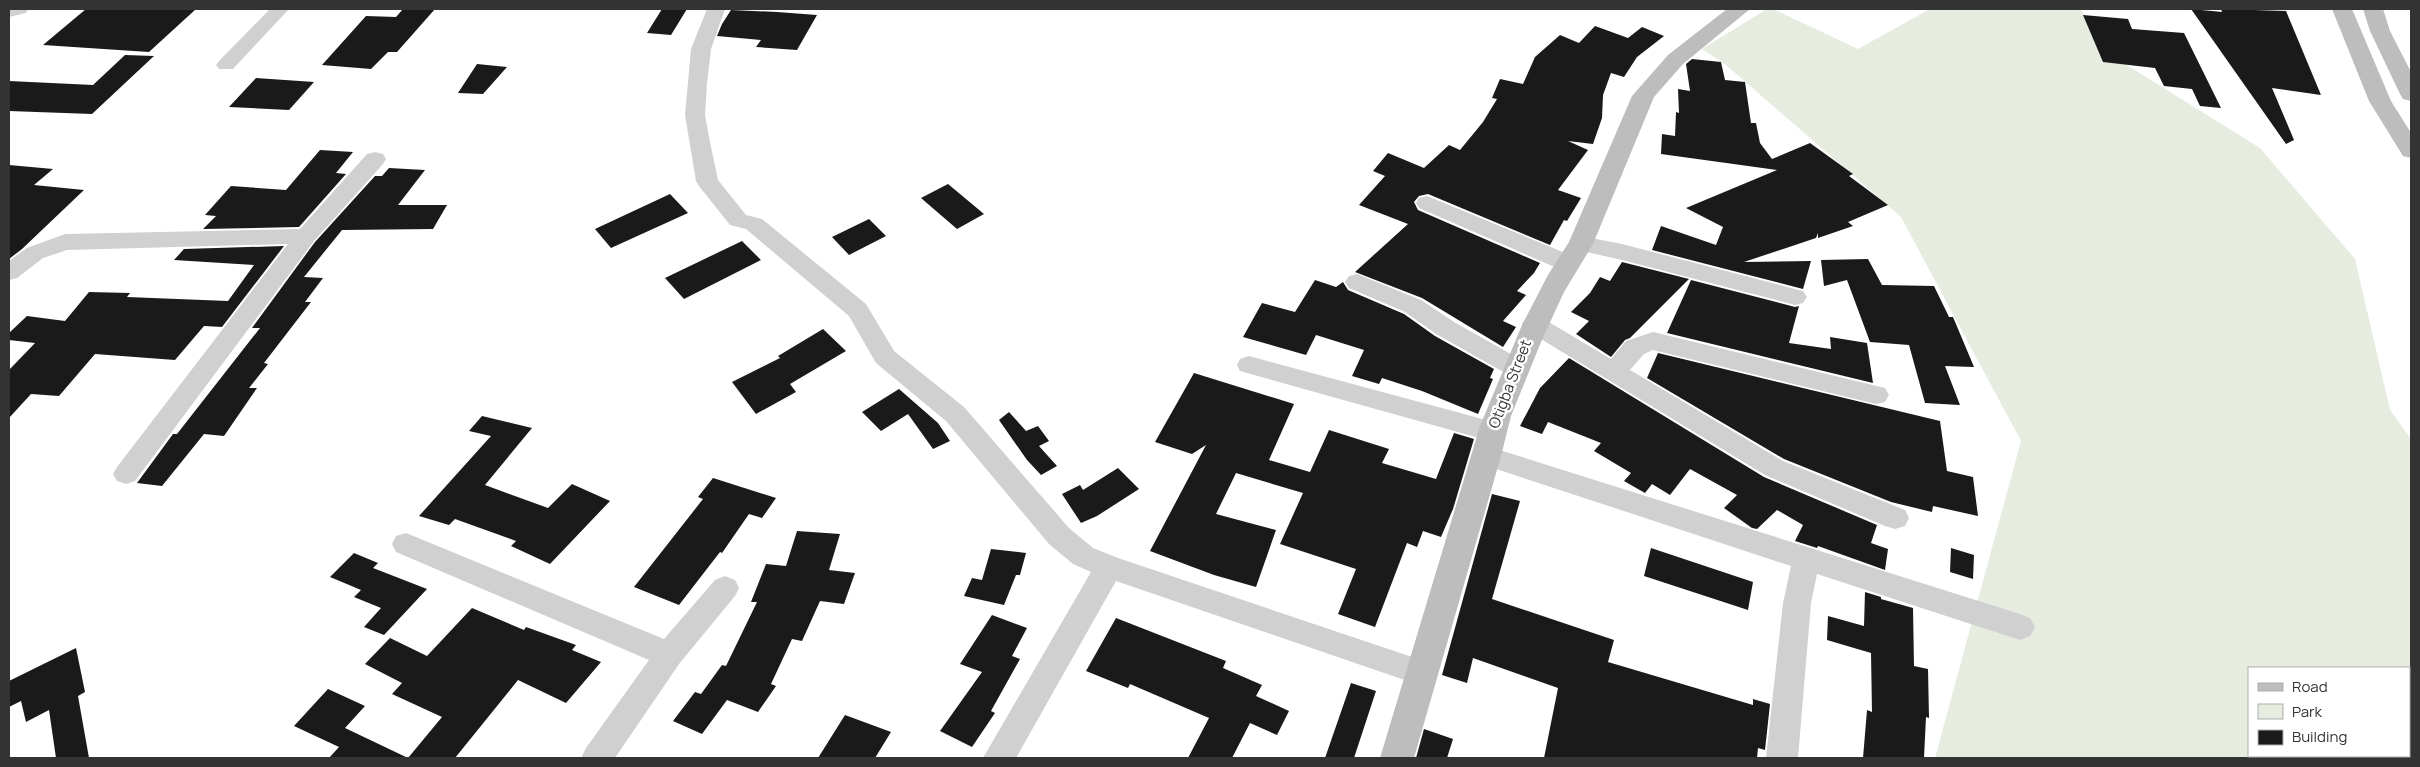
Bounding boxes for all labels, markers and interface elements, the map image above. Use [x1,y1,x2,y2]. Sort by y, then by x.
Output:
street label: Otigba Street [1483,336,1536,431]
legend [2248,667,2410,757]
text: Road [2292,676,2328,697]
text: Park [2292,701,2322,722]
text: Building [2292,726,2347,747]

